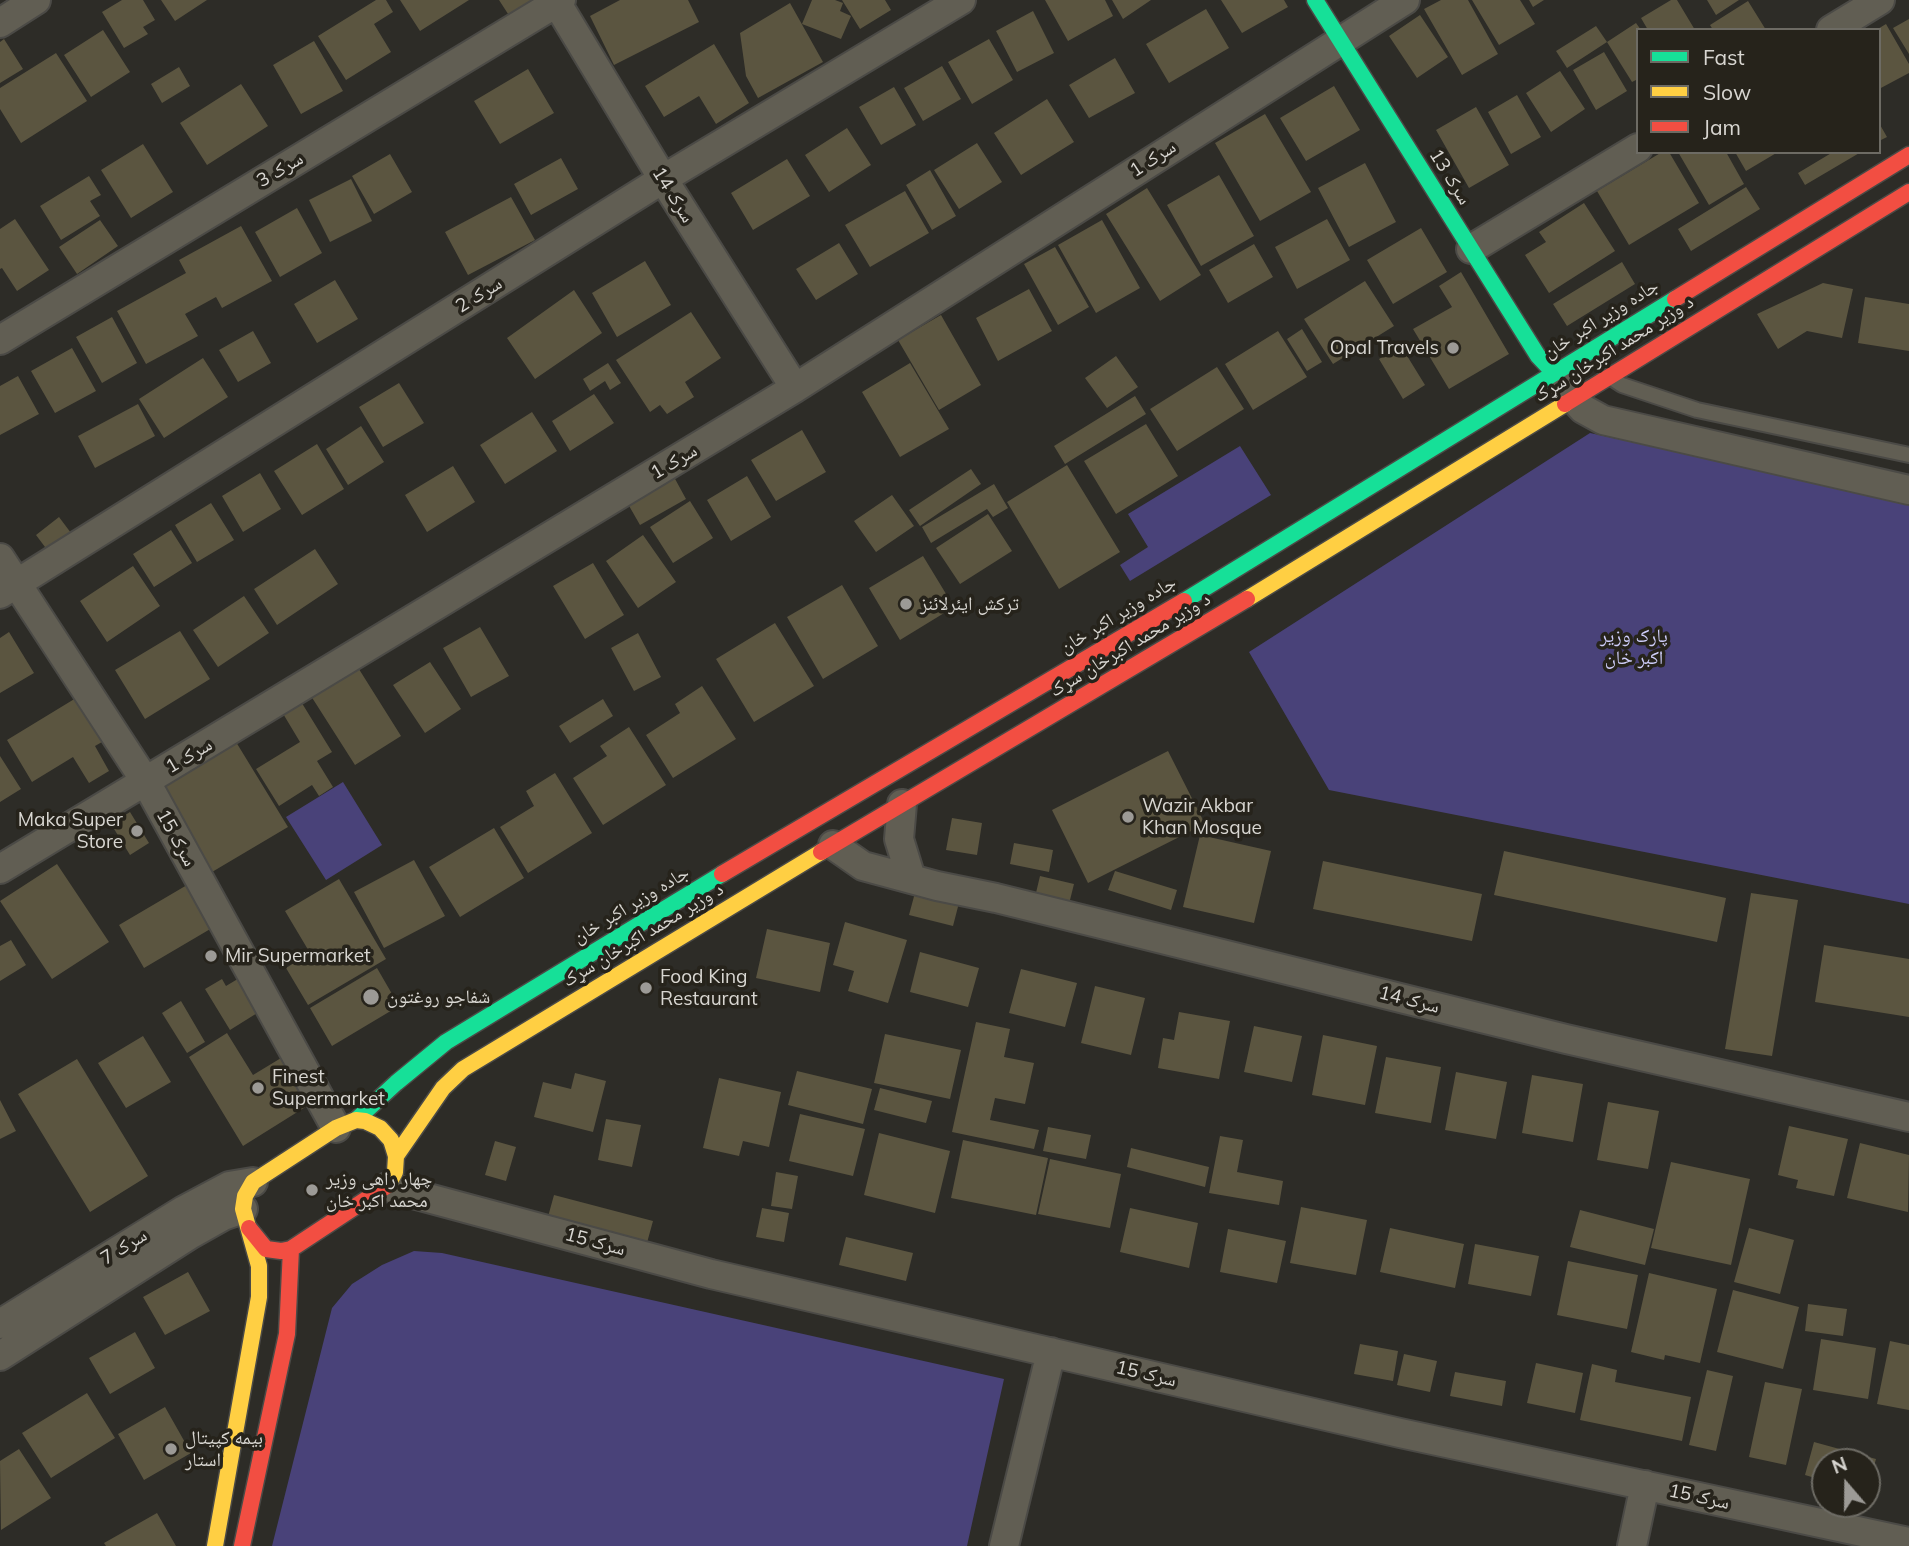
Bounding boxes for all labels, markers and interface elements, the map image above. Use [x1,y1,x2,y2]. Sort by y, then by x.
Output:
legend [1636,28,1881,154]
text: Fast [1703,44,1745,70]
text: Slow [1703,79,1751,105]
text: Jam [1703,114,1741,140]
street label: سرک 1 [1126,136,1180,182]
street label: سرک 13 [1424,145,1476,209]
street label: سرک 3 [253,147,307,193]
street label: سرک 14 [647,163,699,227]
street label: سرک 2 [452,272,506,318]
street label: جاده وزیر اکبر خان [1539,275,1663,363]
street label: د وزیر محمد اکبرخان سړک [1530,291,1698,407]
place label: Opal Travels [1330,337,1439,359]
marker: Opal Travels [1445,340,1461,356]
street label: سرک 1 [647,439,701,485]
street label: جاده وزیر اکبر خان [1056,571,1180,659]
street label: د وزیر محمد اکبرخان سړک [1045,588,1215,702]
place label: ترکش ایئرلائنز [920,593,1019,615]
marker: ترکش ایئرلائنز [898,596,914,612]
park label: پارک وزیر اکبر خان [1600,625,1668,669]
street label: سرک 1 [162,733,216,779]
place label: Wazir Akbar Khan Mosque [1142,795,1262,839]
street label: سرک 15 [151,806,201,870]
place label: Maka Super Store [18,809,123,853]
marker: Wazir Akbar Khan Mosque [1120,809,1136,825]
marker: Maka Super Store [129,823,145,839]
street label: جاده وزیر اکبر خان [569,861,693,949]
street label: د وزیر محمد اکبرخان سړک [558,878,728,992]
place label: Mir Supermarket [225,945,371,967]
marker: Mir Supermarket [203,948,219,964]
place label: Food King Restaurant [660,966,758,1010]
marker: Food King Restaurant [638,980,654,996]
street label: سرک 14 [1376,981,1442,1019]
place label: شفاجو روغتون [387,986,490,1008]
marker: شفاجو روغتون [361,987,381,1007]
place label: Finest Supermarket [272,1066,385,1110]
marker: Finest Supermarket [250,1080,266,1096]
place label: چهار راهی وزیر محمد اکبر خان [326,1168,432,1212]
marker: چهار راهی وزیر محمد اکبر خان [304,1182,320,1198]
street label: سرک 15 [562,1223,628,1261]
street label: سرک 7 [97,1224,151,1270]
street label: سرک 15 [1113,1356,1179,1392]
place label: بیمه کپیتال استار [185,1427,263,1471]
marker: بیمه کپیتال استار [163,1441,179,1457]
north arrow [1811,1448,1881,1518]
text: N [1829,1451,1850,1479]
street label: سرک 15 [1666,1479,1732,1515]

